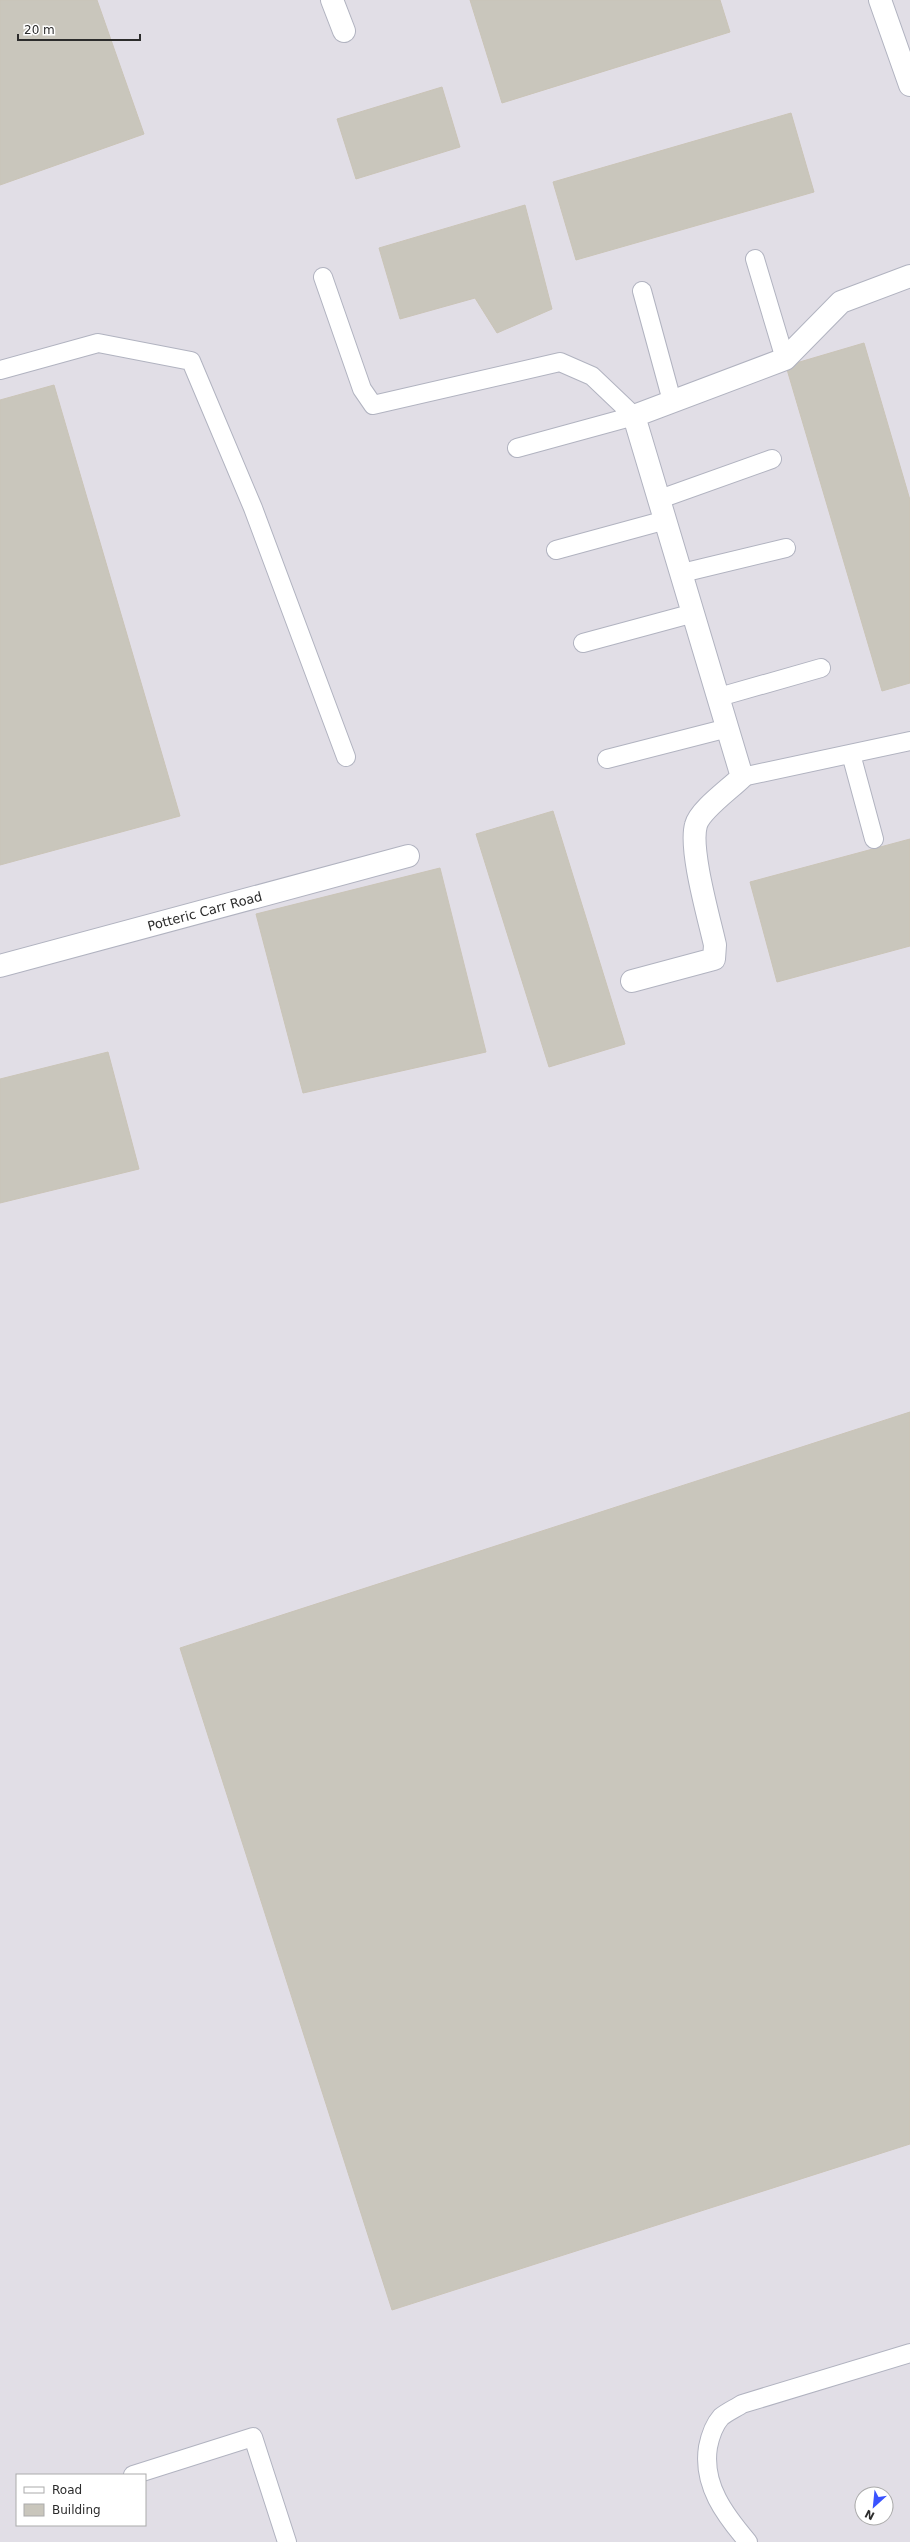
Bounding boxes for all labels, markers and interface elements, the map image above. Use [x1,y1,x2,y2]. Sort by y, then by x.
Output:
scale bar [18,16,140,42]
text: 20 m [24,23,55,37]
street label: Potteric Carr Road [146,888,264,933]
legend [16,2474,146,2526]
text: Road [52,2483,82,2497]
north arrow [854,2486,894,2526]
text: Building [52,2503,101,2517]
text: N [863,2507,877,2522]

